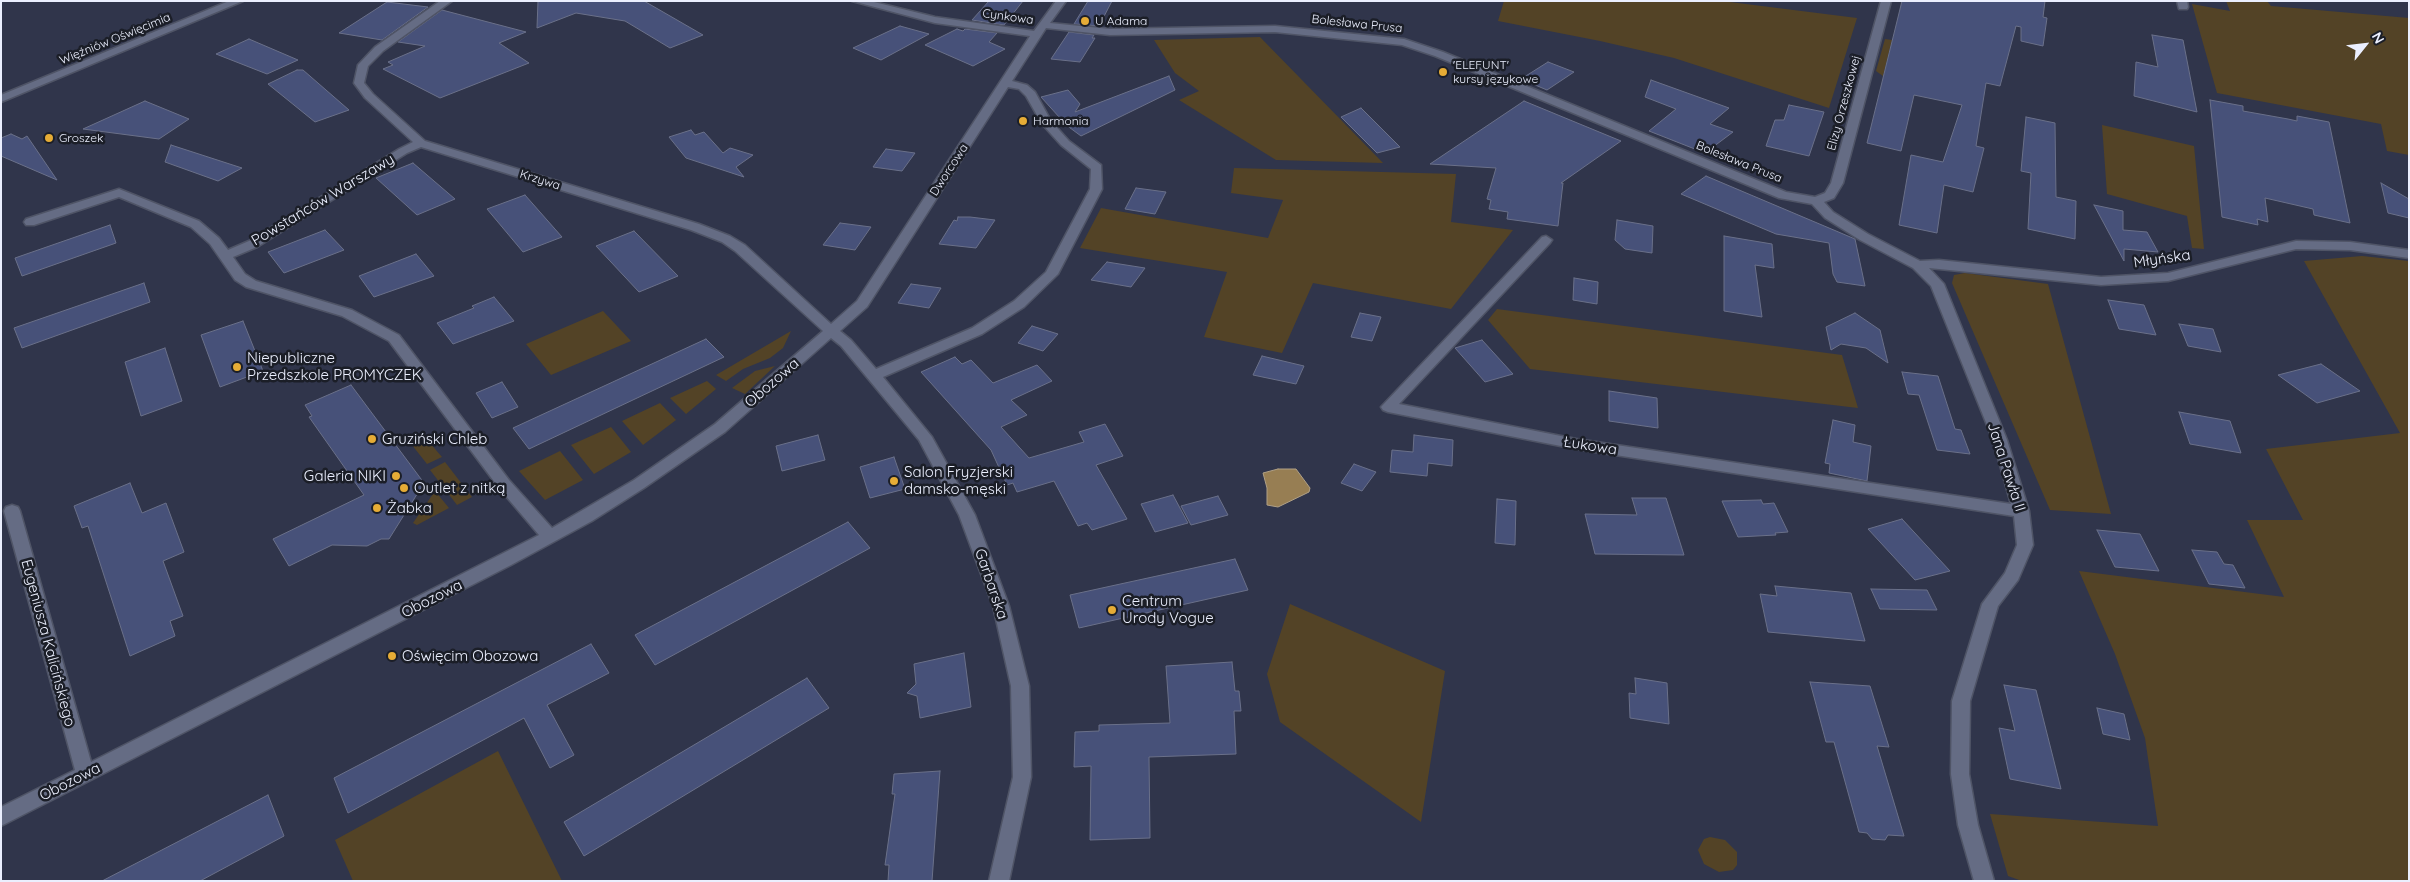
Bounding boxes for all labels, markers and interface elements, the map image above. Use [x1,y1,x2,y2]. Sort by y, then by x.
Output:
street label: Cynkowa [982,6,1034,28]
street label: Więźniów Oświęcimia [57,10,173,68]
street label: Bolesława Prusa [1311,12,1403,36]
place label: U Adama [1095,14,1147,28]
marker: U Adama [1079,15,1091,27]
north arrow [2340,20,2390,70]
text: N [2368,29,2388,47]
street label: Elizy Orzeszkowej [1824,54,1864,152]
place label: 'ELEFUNT' kursy językowe [1453,58,1538,86]
marker: 'ELEFUNT' kursy językowe [1437,66,1449,78]
place label: Harmonia [1033,114,1088,128]
marker: Harmonia [1017,115,1029,127]
place label: Groszek [59,131,103,145]
marker: Groszek [43,132,55,144]
street label: Bolesława Prusa [1694,138,1784,186]
street label: Dworcowa [927,141,971,199]
street label: Powstańców Warszawy [248,150,398,250]
street label: Krzywa [518,167,562,193]
street label: Młyńska [2132,246,2192,272]
place label: Niepubliczne Przedszkole PROMYCZEK [247,349,422,384]
street label: Obozowa [741,355,803,411]
marker: Niepubliczne Przedszkole PROMYCZEK [231,361,243,373]
street label: Jana Pawła II [1983,420,2029,514]
place label: Gruziński Chleb [382,430,487,448]
marker: Gruziński Chleb [366,433,378,445]
street label: Łukowa [1562,433,1618,459]
place label: Salon Fryzjerski damsko-męski [904,463,1013,498]
place label: Galeria NIKI [304,467,386,485]
marker: Galeria NIKI [390,470,402,482]
marker: Salon Fryzjerski damsko-męski [888,475,900,487]
place label: Outlet z nitką [414,479,505,497]
marker: Outlet z nitką [398,482,410,494]
place label: Żabka [387,499,432,517]
marker: Żabka [371,502,383,514]
street label: Garbarska [971,546,1011,622]
street label: Eugeniusza Kalicińskiego [17,557,79,729]
street label: Obozowa [399,576,465,622]
place label: Centrum Urody Vogue [1122,592,1214,627]
marker: Centrum Urody Vogue [1106,604,1118,616]
place label: Oświęcim Obozowa [402,647,538,665]
marker: Oświęcim Obozowa [386,650,398,662]
street label: Obozowa [37,759,103,805]

